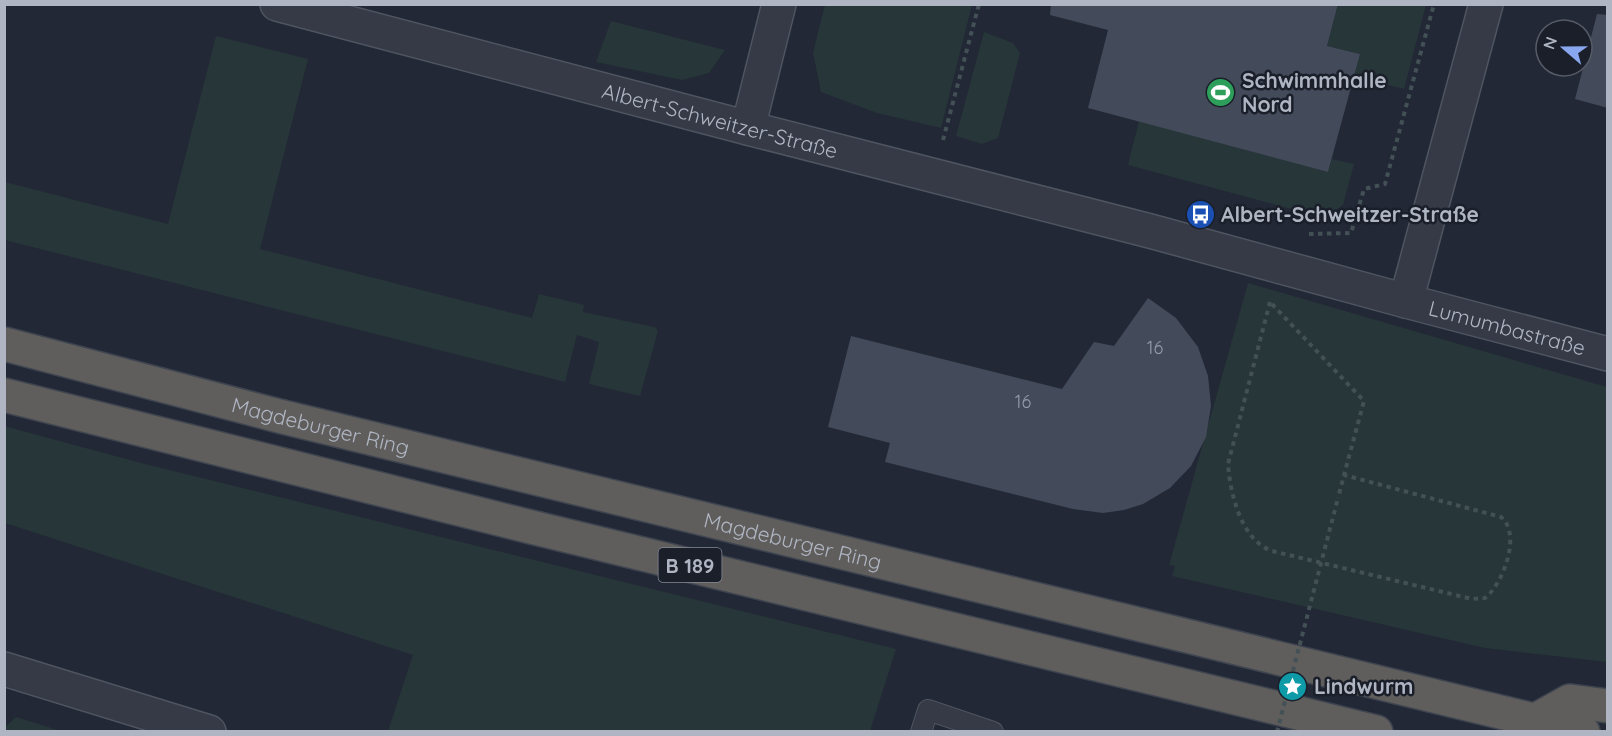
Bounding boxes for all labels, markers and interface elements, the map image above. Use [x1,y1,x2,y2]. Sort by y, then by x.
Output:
north arrow [1534,18,1594,78]
text: N [1538,34,1561,52]
place label: Schwimmhalle Nord [1242,67,1387,117]
sports icon: Schwimmhalle Nord [1205,76,1237,108]
street label: Albert-Schweitzer-Straße [599,77,841,163]
bus stop icon: Albert-Schweitzer-Straße [1184,198,1216,230]
place label: Albert-Schweitzer-Straße [1221,201,1479,227]
street label: Lumumbastraße [1426,295,1588,361]
house number: 16 [1147,336,1163,359]
house number: 16 [1015,390,1031,413]
street label: Magdeburger Ring [229,391,412,460]
street label: Magdeburger Ring [701,506,884,575]
road number: B 189 [658,548,722,582]
place icon: Lindwurm [1277,670,1309,702]
place label: Lindwurm [1314,673,1413,699]

